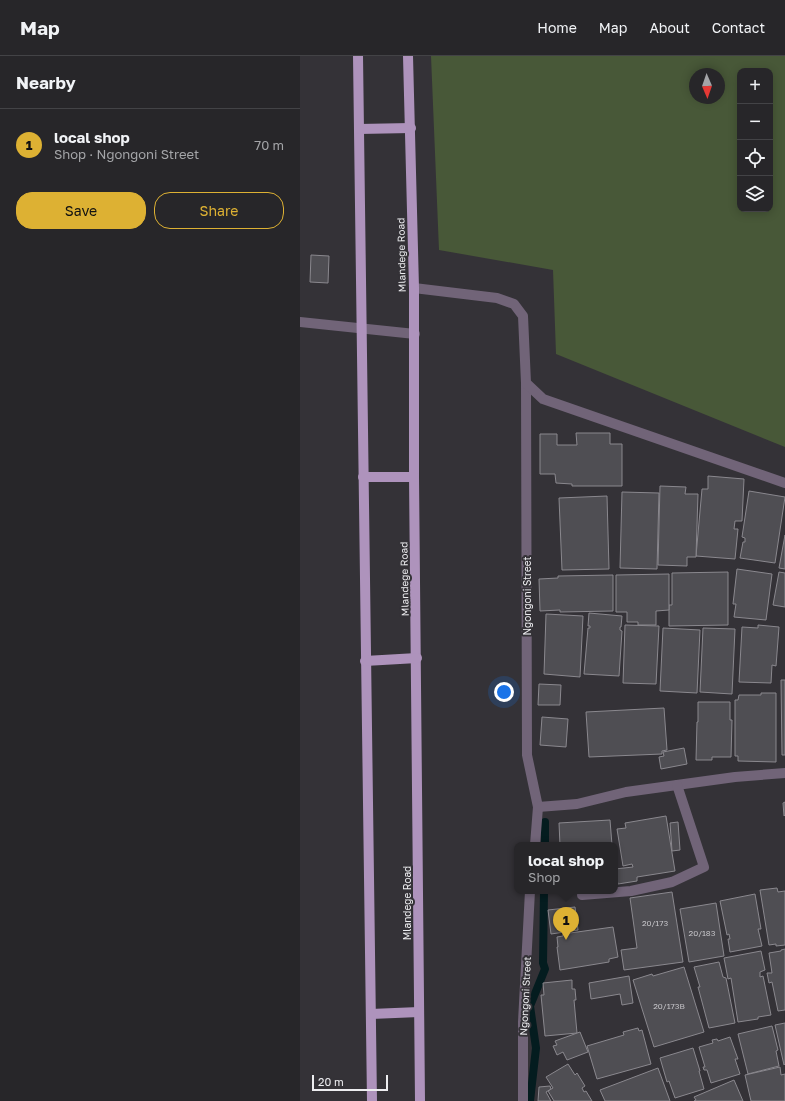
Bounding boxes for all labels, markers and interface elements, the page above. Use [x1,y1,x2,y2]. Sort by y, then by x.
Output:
text: Map [20,16,60,39]
text: Home [537,19,577,36]
text: Map [599,19,627,36]
text: About [649,19,690,36]
text: Contact [712,19,765,36]
north arrow [689,68,725,104]
map controls [737,68,773,212]
button: + [737,68,773,104]
text: Nearby [16,72,76,93]
button: − [737,104,773,140]
text: local shop [54,128,130,146]
text: 1 [26,137,32,153]
text: 70 m [254,137,284,153]
button: locate [737,140,773,176]
text: Shop · Ngongoni Street [54,146,199,162]
button: layers [737,176,773,212]
button: Save [16,192,146,229]
button: Share [154,192,284,229]
street label: Mlandege Road [394,218,408,292]
street label: Mlandege Road [397,542,411,616]
street label: Ngongoni Street [521,557,533,635]
your location [494,682,514,702]
popup [514,842,618,894]
text: local shop [528,851,604,869]
street label: Mlandege Road [401,866,413,940]
text: Shop [528,869,560,885]
pin: 1 [553,907,579,940]
house number: 20/173 [642,918,668,928]
house number: 20/183 [689,928,716,938]
street label: Ngongoni Street [517,956,533,1036]
house number: 20/173B [653,1001,685,1011]
scale bar [312,1073,388,1092]
text: 20 m [318,1075,344,1088]

